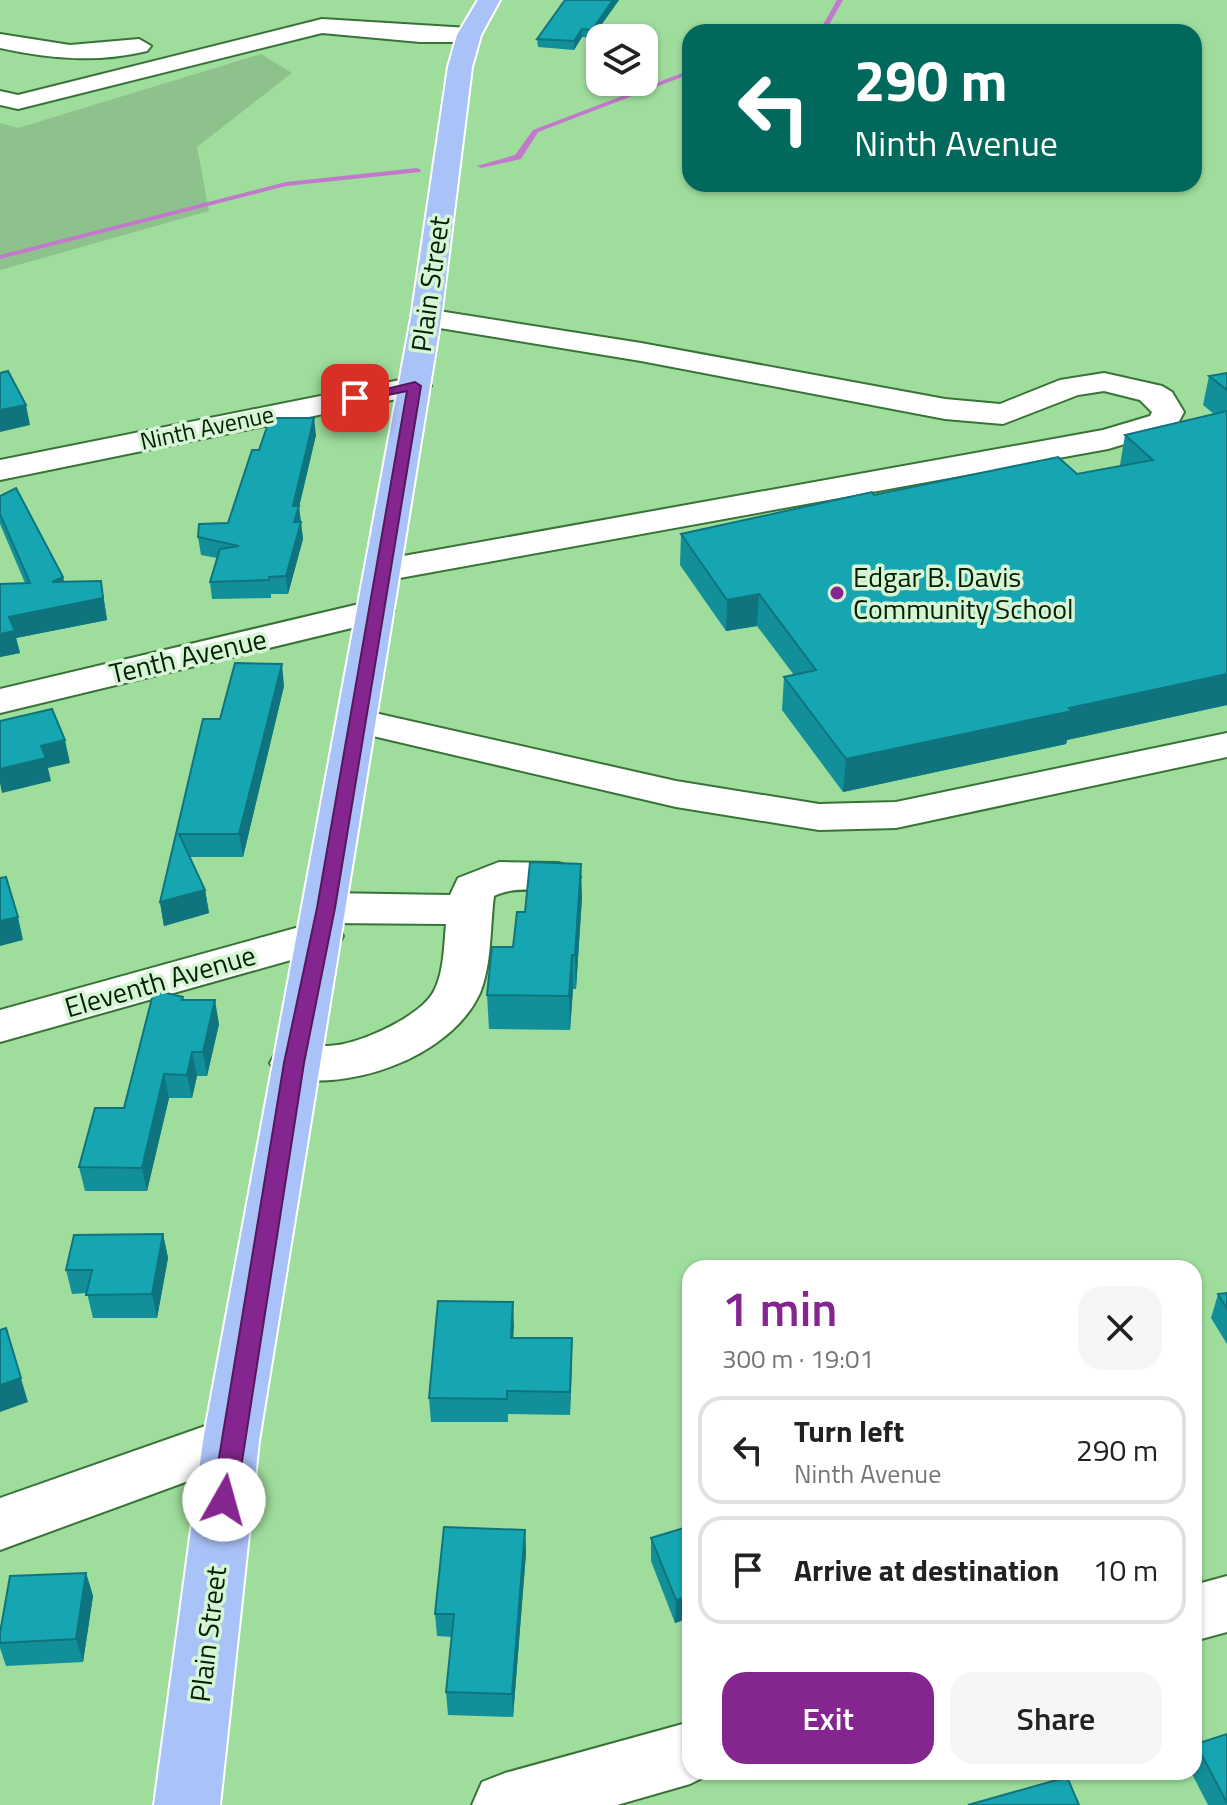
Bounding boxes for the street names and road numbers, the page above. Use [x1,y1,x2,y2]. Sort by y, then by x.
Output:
street label: Plain Street [399,213,460,355]
street label: Ninth Avenue [137,395,277,459]
street label: Tenth Avenue [105,617,271,694]
street label: Eleventh Avenue [59,933,260,1028]
street label: Plain Street [178,1563,237,1704]

